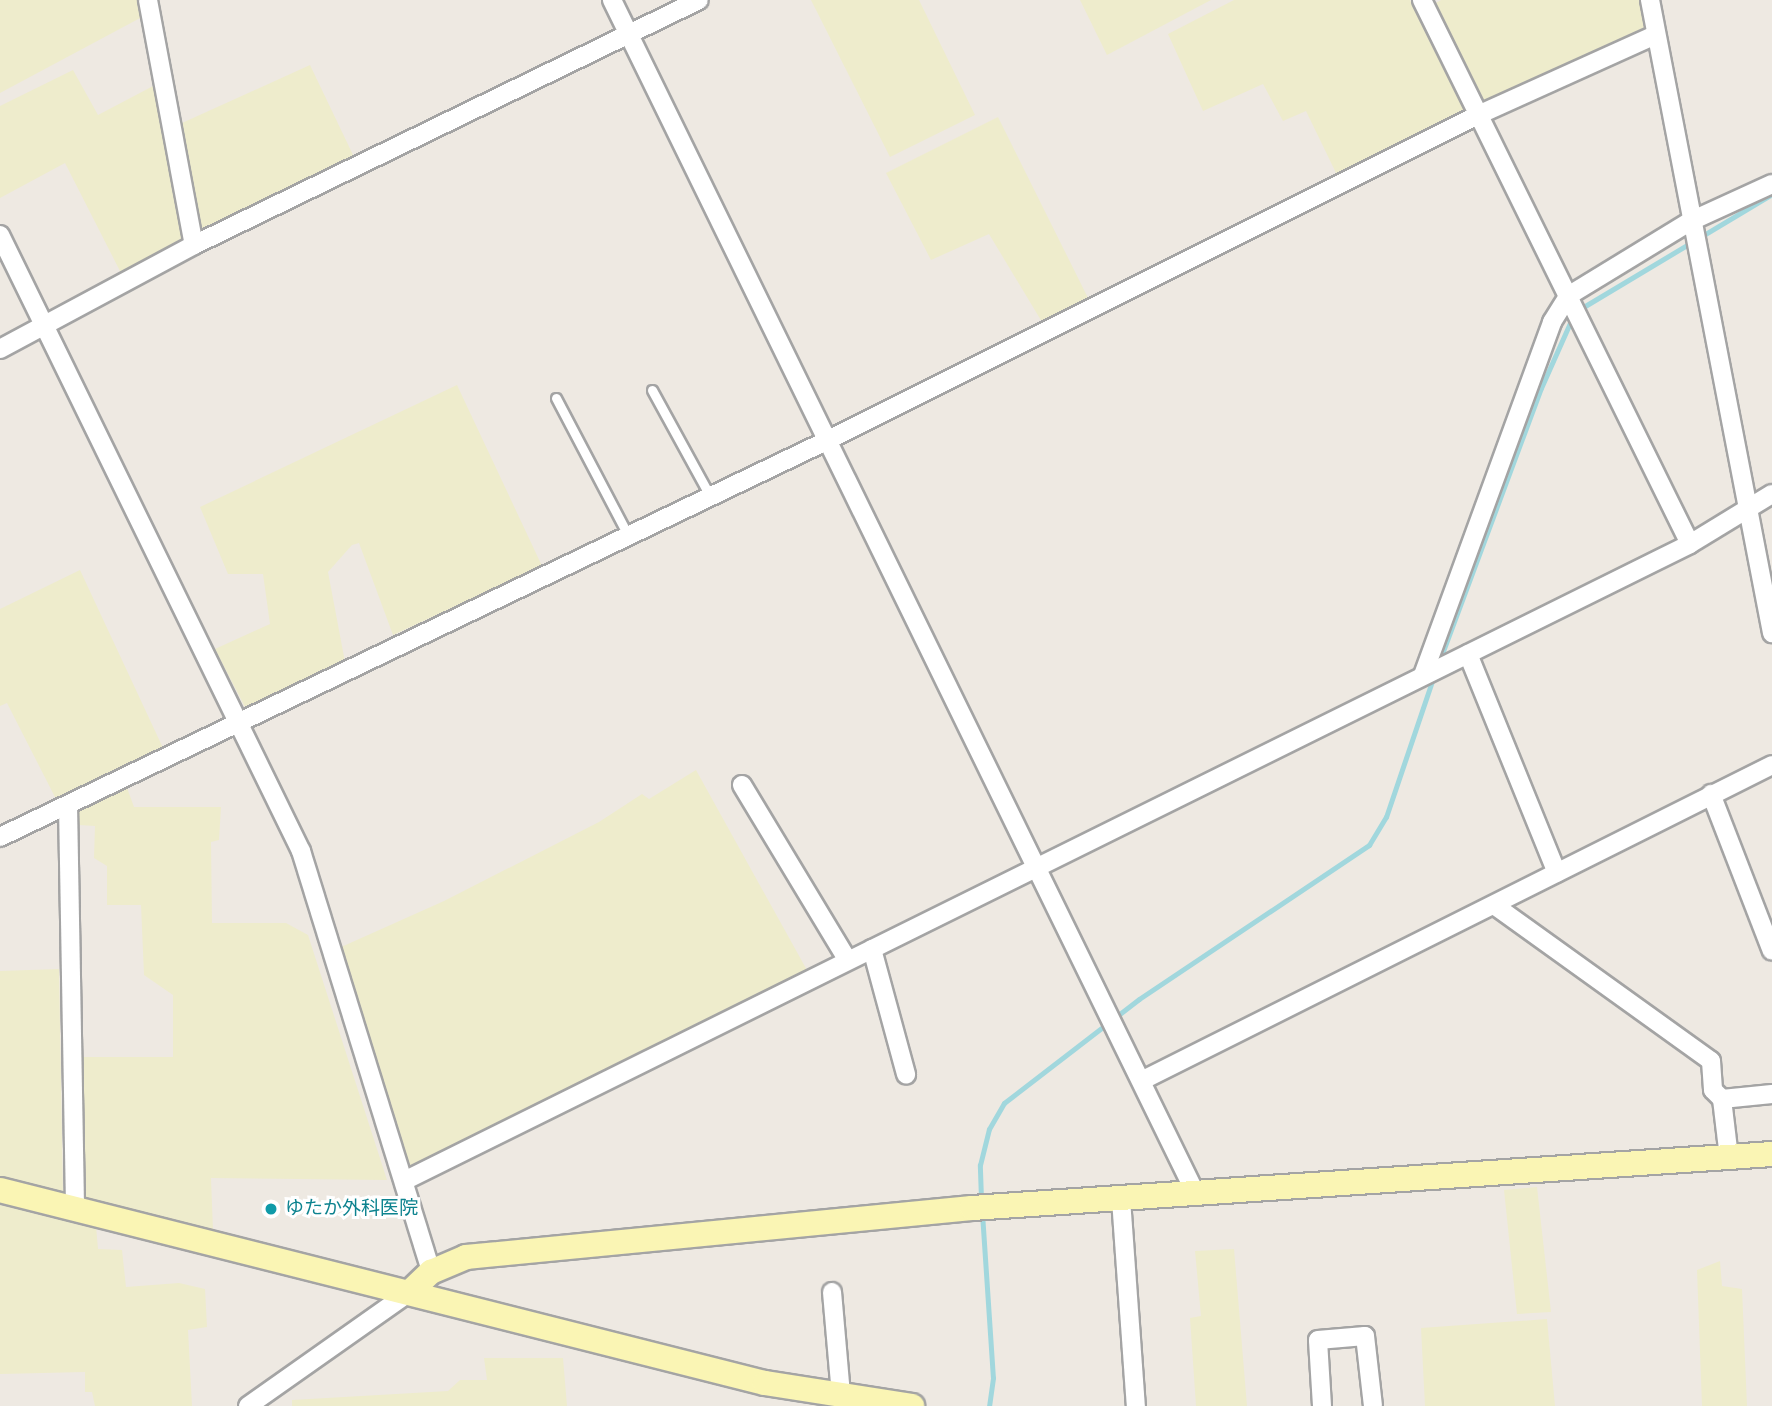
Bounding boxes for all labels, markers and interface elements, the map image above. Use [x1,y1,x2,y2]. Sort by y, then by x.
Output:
place label: ゆたか外科医院 [285,1198,418,1220]
marker: ゆたか外科医院 [263,1201,279,1217]

